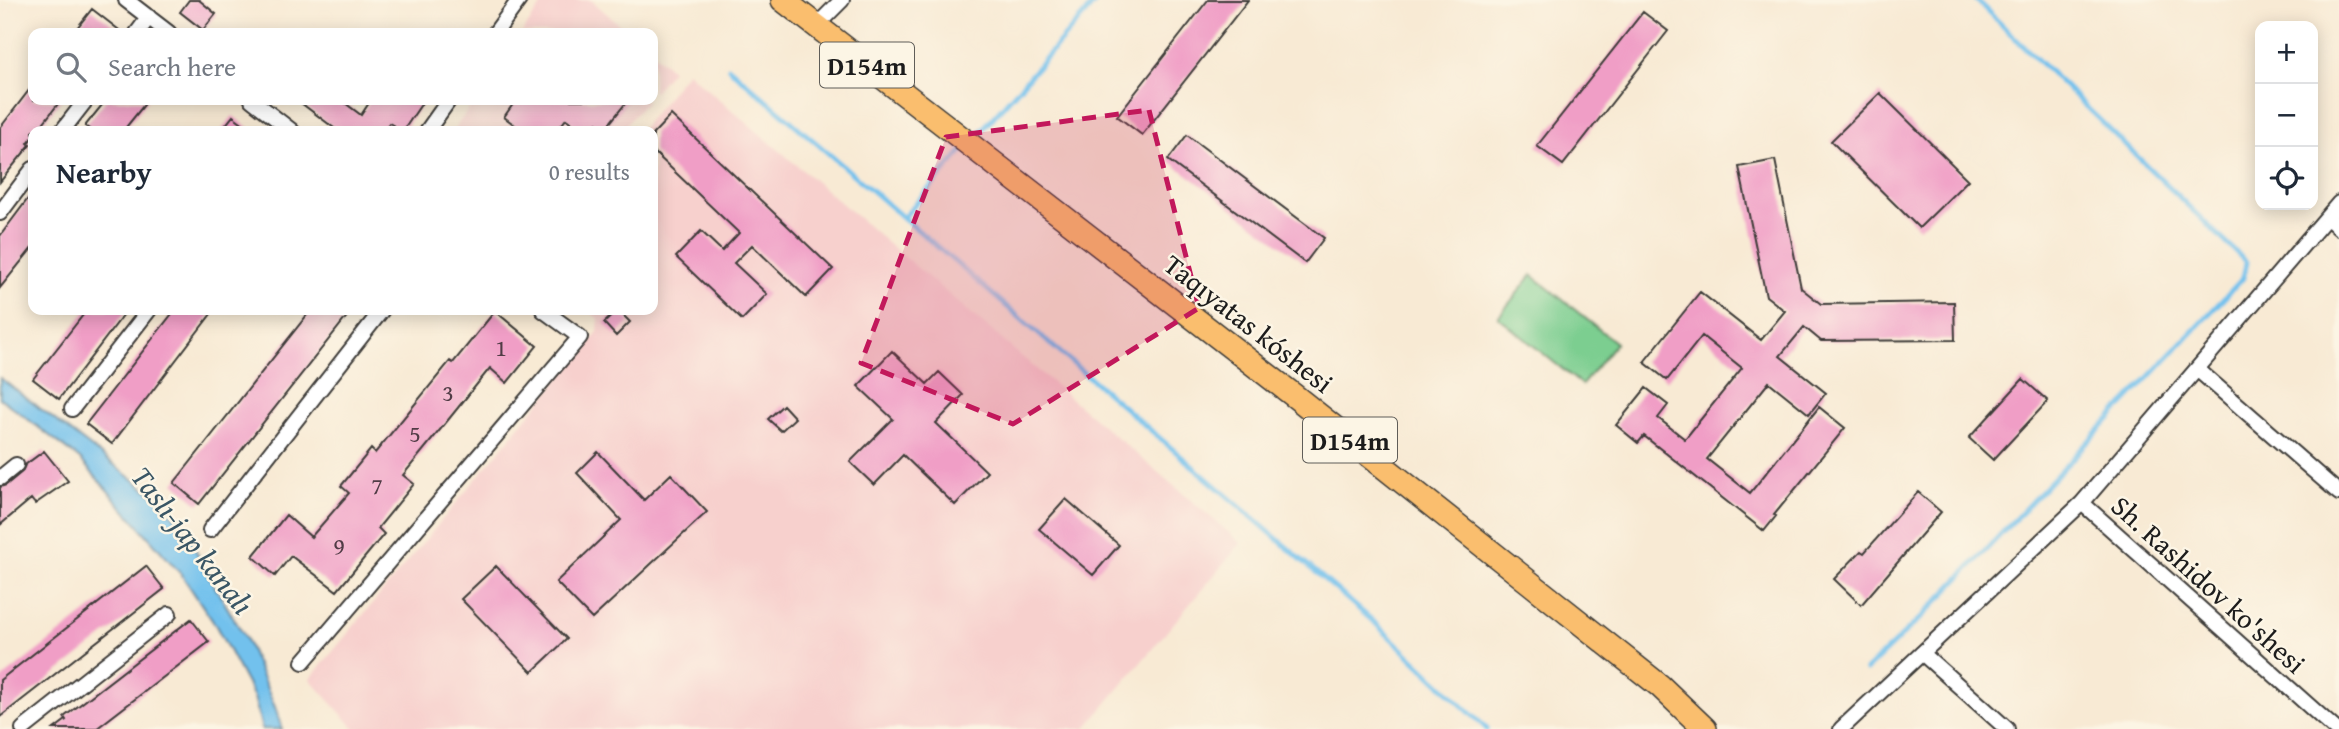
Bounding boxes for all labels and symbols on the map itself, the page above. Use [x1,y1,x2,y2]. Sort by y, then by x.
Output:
road number: D154m [820,43,914,88]
street label: Taqıyatas kóshesi [1156,244,1343,402]
house number: 1 [495,330,507,365]
house number: 3 [442,375,454,410]
house number: 5 [409,416,421,451]
road number: D154m [1303,418,1397,462]
water label: Taslı-jap kanalı [121,457,265,624]
house number: 7 [371,468,383,503]
street label: Sh. Rashidov ko'shesi [2103,485,2315,683]
house number: 9 [333,528,345,563]

